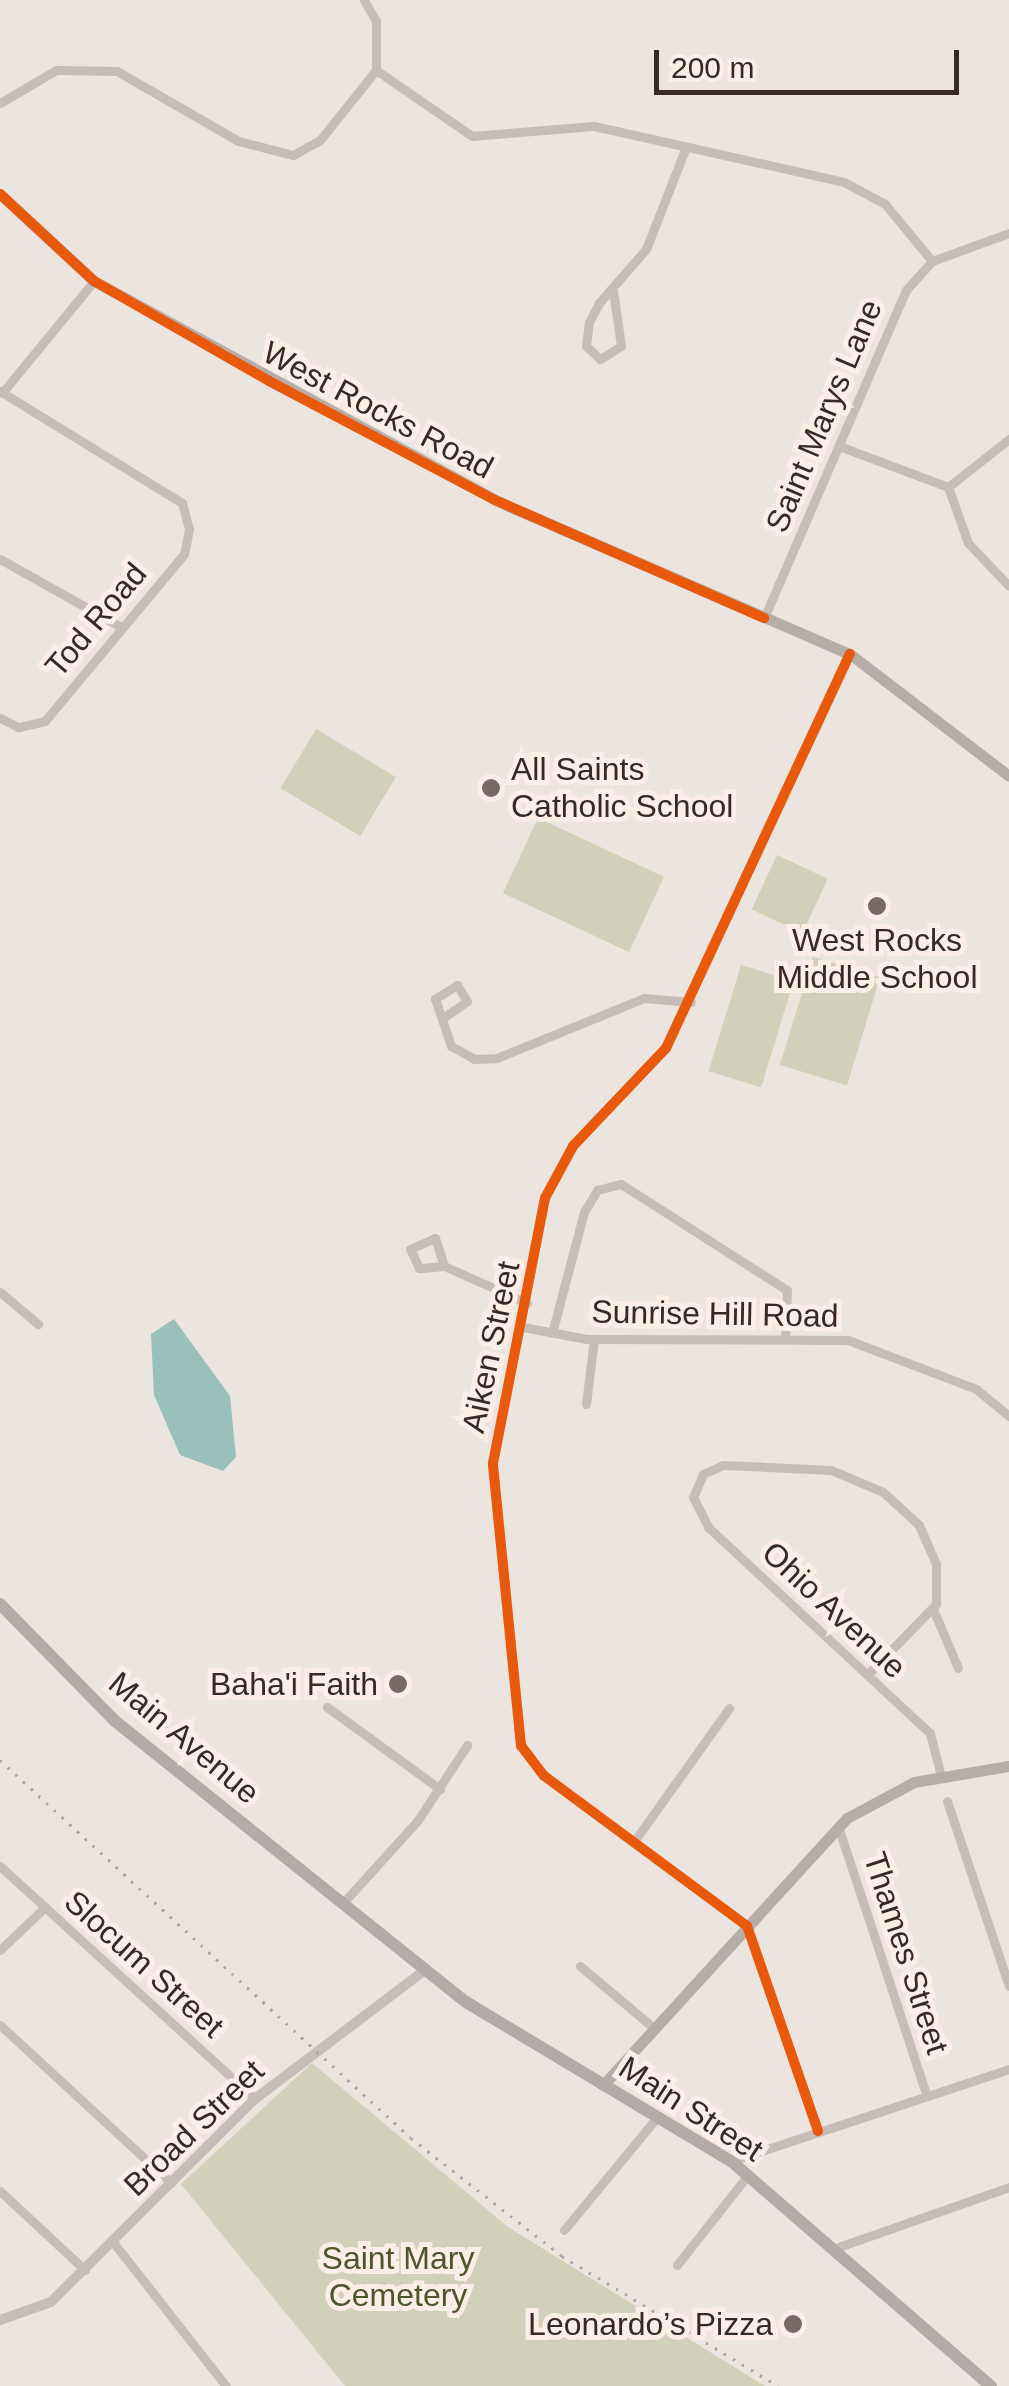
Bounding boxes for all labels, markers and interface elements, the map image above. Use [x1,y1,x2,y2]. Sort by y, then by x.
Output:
scale bar [659,30,964,92]
text: 200 m [671,51,754,84]
street label: Saint Marys Lane [758,294,890,538]
street label: West Rocks Road [256,333,500,487]
street label: Tod Road [37,555,155,685]
place label: All Saints Catholic School [511,751,733,826]
marker: All Saints Catholic School [480,777,502,799]
marker: West Rocks Middle School [866,895,888,917]
place label: West Rocks Middle School [776,922,978,997]
street label: Aiken Street [454,1258,528,1436]
street label: Sunrise Hill Road [591,1293,839,1335]
street label: Ohio Avenue [753,1533,915,1687]
street label: Main Avenue [100,1663,268,1813]
place label: Baha'i Faith [210,1665,378,1703]
marker: Baha'i Faith [387,1673,409,1695]
street label: Thames Street [855,1847,957,2059]
street label: Slocum Street [56,1882,232,2046]
street label: Main Street [612,2048,770,2170]
street label: Broad Street [116,2052,272,2204]
park label: Saint Mary Cemetery [322,2240,474,2315]
place label: Leonardo’s Pizza [528,2305,773,2343]
marker: Leonardo’s Pizza [782,2313,804,2335]

